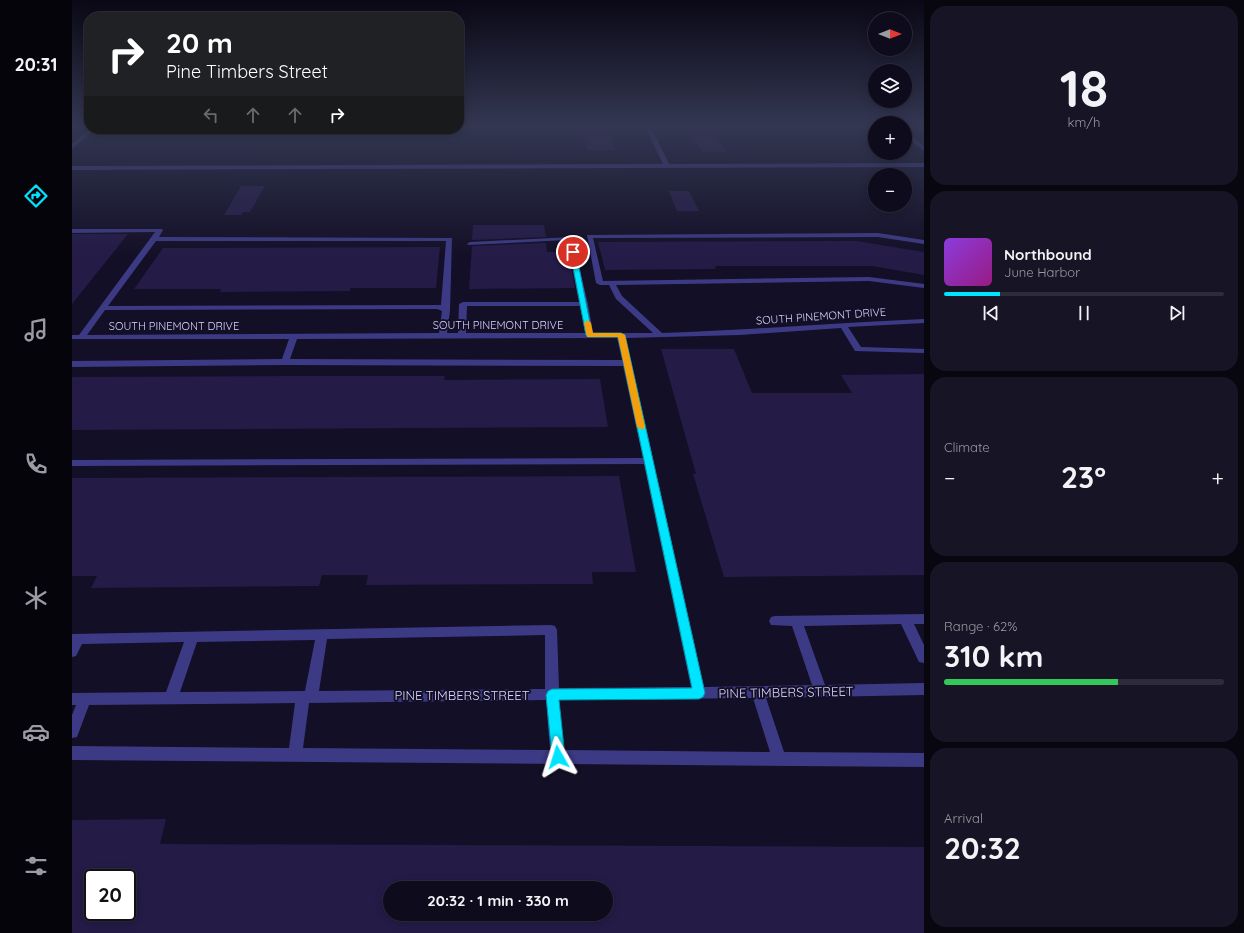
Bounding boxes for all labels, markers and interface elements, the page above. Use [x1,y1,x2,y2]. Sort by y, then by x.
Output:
north arrow [868,12,912,56]
map controls [868,12,912,212]
text: 20 m [166,25,233,60]
icon: right [100,28,152,80]
text: 20:31 [15,53,57,76]
text: 18 [1060,55,1108,120]
text: Pine Timbers Street [166,60,328,83]
button: layers [868,64,912,108]
icon: left [200,104,222,126]
icon: ahead [242,104,264,126]
icon: ahead [284,104,306,126]
icon: right [326,104,348,126]
text: km/h [1068,114,1100,130]
button: + [868,116,912,160]
button: − [868,168,912,212]
icon: directions [22,182,50,210]
pin [556,235,590,269]
icon: arrive [562,241,584,263]
text: Northbound [1004,245,1092,264]
text: June Harbor [1004,264,1080,280]
icon: previous [980,302,1002,324]
icon: pause [1073,302,1095,324]
icon: next [1166,302,1188,324]
street label: SOUTH PINEMONT DRIVE [755,304,887,328]
icon: music [22,316,50,344]
street label: SOUTH PINEMONT DRIVE [433,318,563,332]
street label: SOUTH PINEMONT DRIVE [109,319,239,333]
text: Climate [944,439,990,455]
icon: phone [22,450,50,478]
text: 23° [1061,458,1106,496]
text: − [944,464,955,492]
text: + [1212,464,1224,492]
icon: climate [22,584,50,612]
text: Range · 62% [944,618,1017,634]
text: 310 km [944,637,1043,675]
street label: PINE TIMBERS STREET [718,683,854,701]
street label: PINE TIMBERS STREET [394,687,530,703]
icon: car [22,718,50,746]
position arrow [537,736,579,778]
text: Arrival [944,810,983,826]
text: 20:32 [944,829,1021,867]
icon: filters [22,852,50,880]
speed limit sign: 20 [84,869,136,921]
text: 20:32 · 1 min · 330 m [427,891,569,910]

